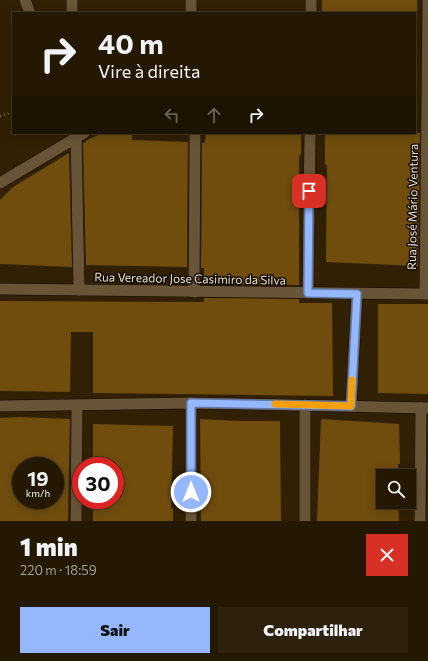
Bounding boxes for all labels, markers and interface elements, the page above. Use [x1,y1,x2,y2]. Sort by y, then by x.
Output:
text: 40 m [98,26,164,60]
icon: right [32,28,84,80]
text: Vire à direita [98,60,200,82]
icon: left [161,104,183,126]
icon: ahead [203,104,225,126]
icon: right [245,104,267,126]
street label: Rua José Mário Ventura [404,144,421,270]
pin [292,174,326,208]
icon: arrive [298,180,320,202]
street label: Rua Vereador Jose Casimiro da Silva [94,269,286,288]
speed limit sign: 30 [72,457,124,509]
text: 19 [27,466,49,490]
map controls [376,469,416,509]
button: search [376,469,416,509]
position arrow [170,471,212,513]
text: km/h [26,487,50,499]
text: 1 min [20,532,78,561]
button: close [366,534,408,576]
text: 220 m · 18:59 [20,562,97,578]
button: Sair [20,607,210,653]
button: Compartilhar [218,607,408,653]

